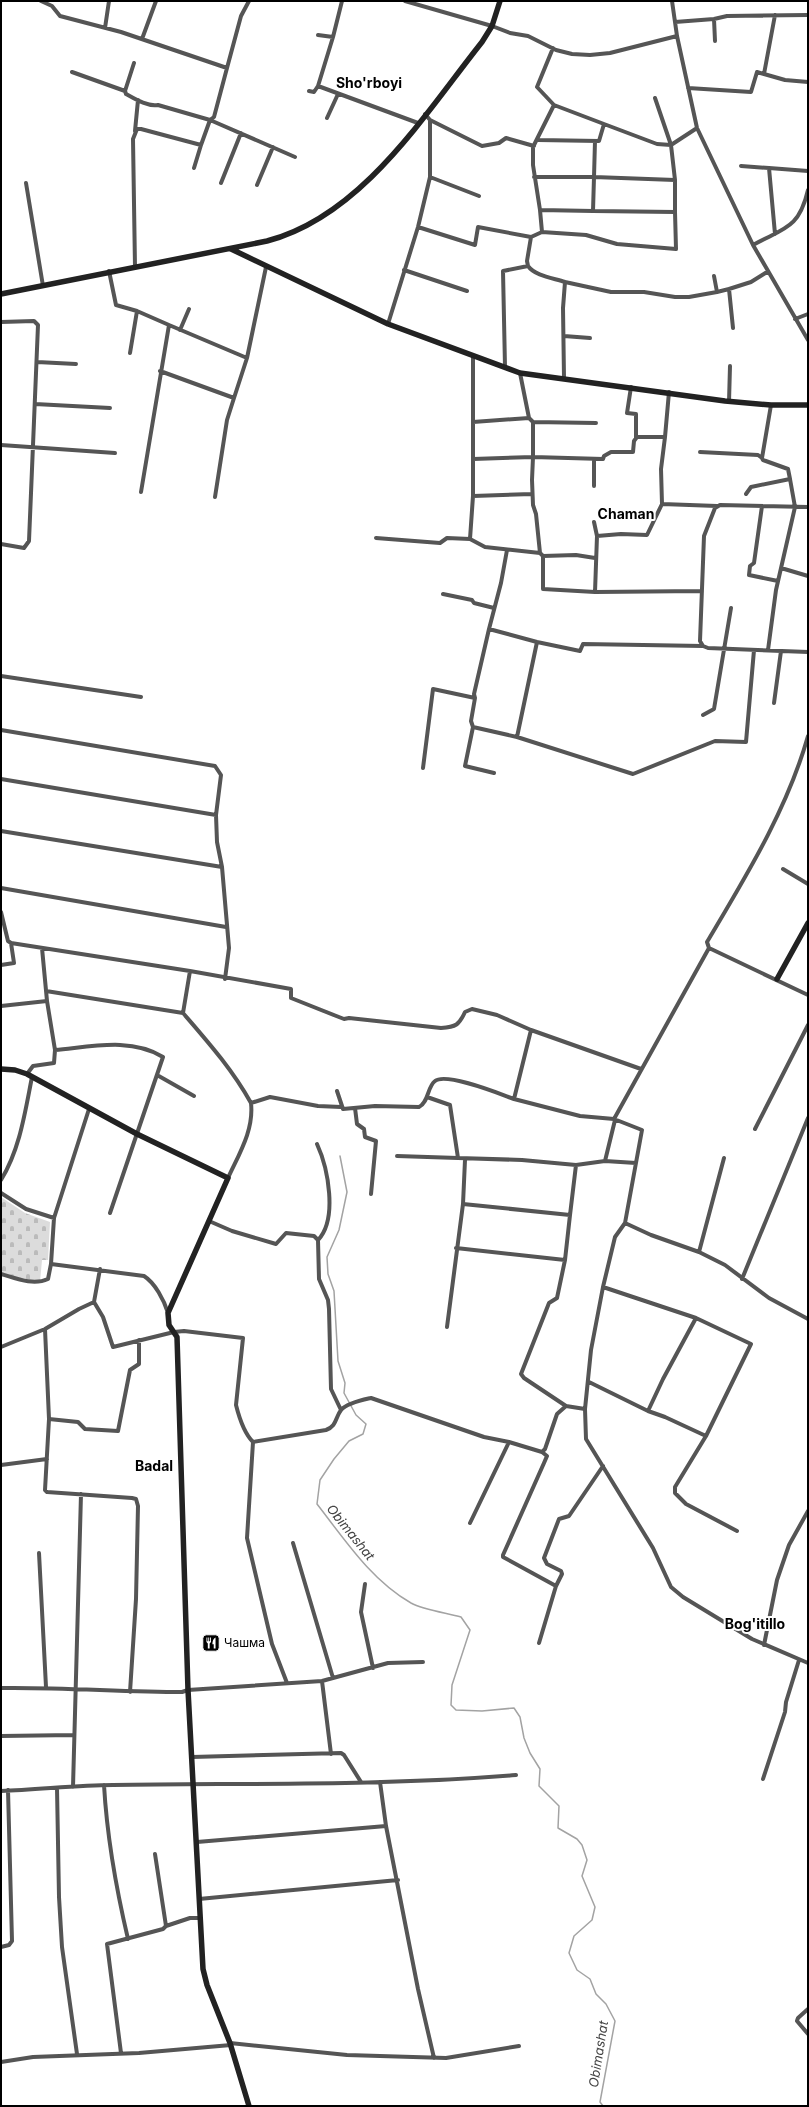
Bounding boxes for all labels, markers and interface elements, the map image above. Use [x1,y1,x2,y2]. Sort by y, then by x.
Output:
district label: Sho'rboyi [336,74,402,91]
district label: Chaman [598,505,654,522]
district label: Badal [135,1457,173,1474]
water label: Obimashat [324,1501,379,1564]
district label: Bog'itillo [725,1615,786,1632]
restaurant icon: Чашма [201,1633,221,1653]
place label: Чашма [224,1635,265,1650]
water label: Obimashat [585,2019,611,2088]

